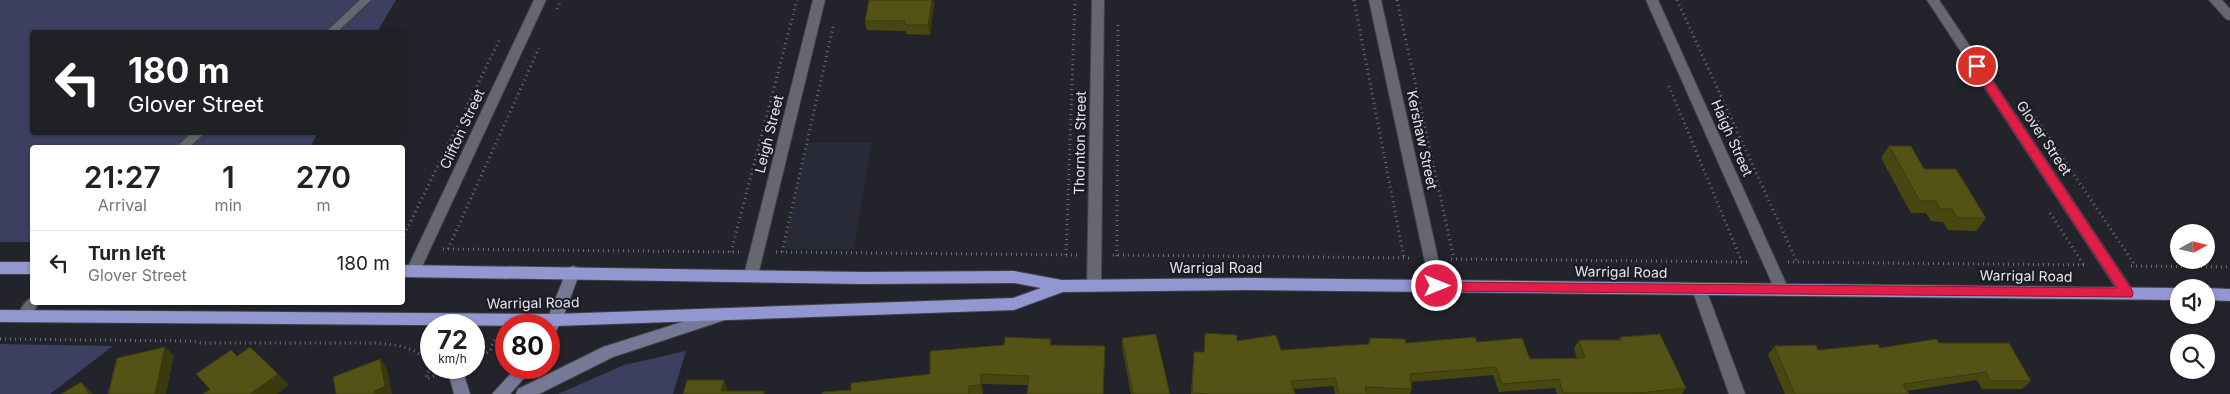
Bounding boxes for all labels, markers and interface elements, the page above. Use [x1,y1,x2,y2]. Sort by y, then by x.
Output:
pin [1956,45,1998,87]
text: 180 m [128,49,230,91]
icon: left [45,50,110,115]
icon: arrive [1963,52,1991,80]
street label: Clifton Street [436,86,488,171]
street label: Kershaw Street [1404,89,1441,191]
street label: Thornton Street [1070,90,1089,195]
text: Glover Street [128,91,264,117]
street label: Leigh Street [751,93,787,175]
street label: Haigh Street [1708,97,1757,179]
street label: Glover Street [2013,97,2076,179]
text: 21:27 [84,159,161,195]
text: 1 [222,159,235,195]
text: 270 [296,159,351,195]
text: Arrival [98,195,147,215]
text: min [215,195,242,215]
text: m [316,195,330,215]
north arrow [2170,224,2215,269]
map controls [2170,224,2215,379]
text: Turn left [88,242,166,265]
icon: left [45,249,73,277]
text: 180 m [337,252,390,275]
street label: Warrigal Road [1170,259,1262,276]
position arrow [1410,259,1462,311]
street label: Warrigal Road [1574,262,1668,281]
text: Glover Street [88,265,187,285]
street label: Warrigal Road [1979,266,2073,285]
button: sound [2170,279,2215,324]
street label: Warrigal Road [486,293,580,312]
speed limit sign: 80 [495,314,560,379]
text: 72 [437,325,468,355]
button: search [2170,334,2215,379]
text: km/h [438,351,467,366]

